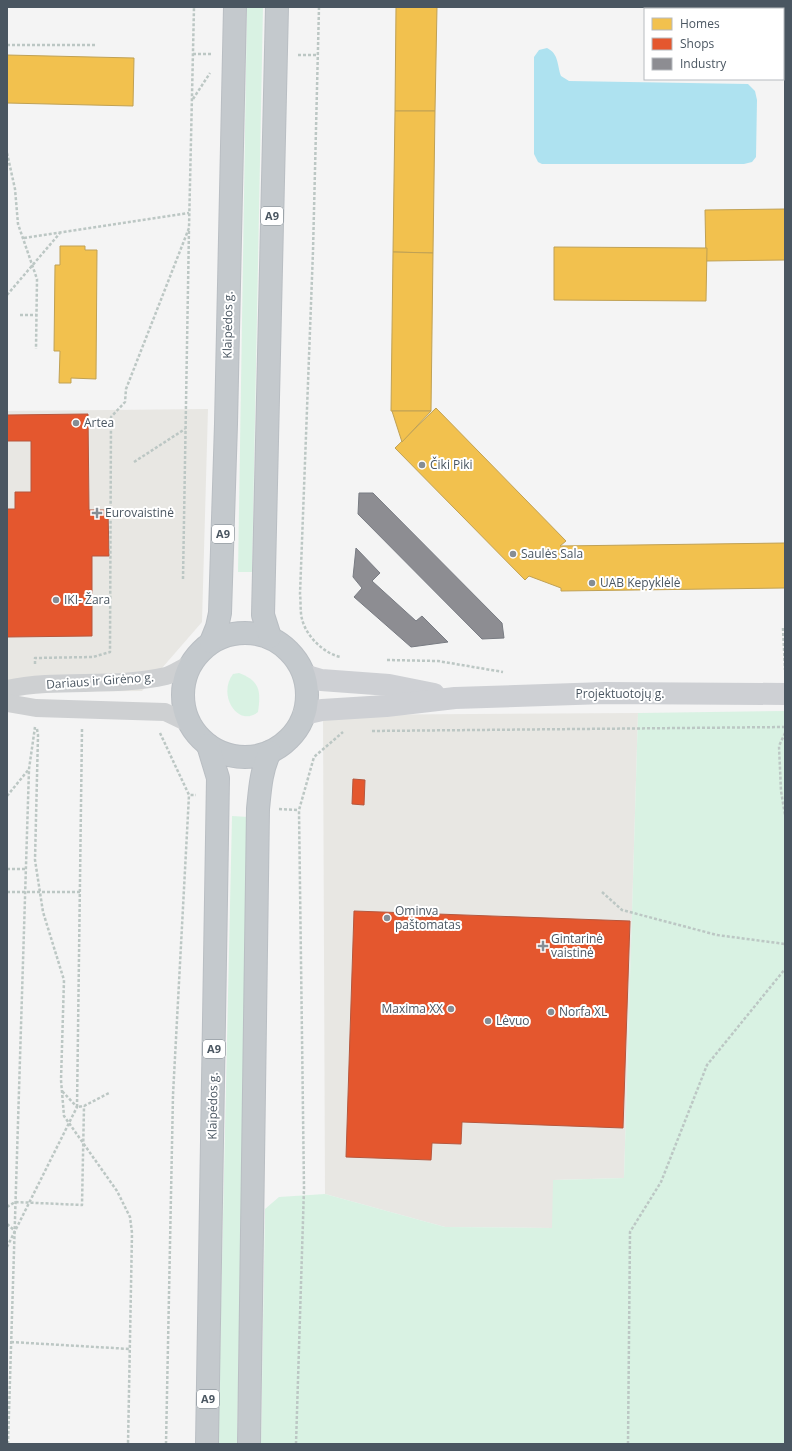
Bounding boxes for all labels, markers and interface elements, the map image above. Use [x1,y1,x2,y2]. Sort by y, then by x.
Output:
legend [644,8,784,80]
text: Homes [680,15,720,32]
text: Shops [680,35,715,52]
text: Industry [680,55,727,72]
road number: A9 [261,207,283,225]
street label: Klaipėdos g. [218,291,237,359]
place label: Artea [84,414,114,431]
marker: Artea [71,418,81,428]
place label: Čiki Piki [430,456,473,473]
marker: Čiki Piki [417,460,427,470]
place label: Eurovaistinė [105,504,174,521]
marker: Eurovaistinė [92,508,102,518]
road number: A9 [212,525,234,543]
place label: Saulės Sala [521,545,583,562]
marker: Saulės Sala [508,549,518,559]
place label: UAB Kepyklėlė [600,574,681,591]
marker: UAB Kepyklėlė [587,578,597,588]
place label: IKI- Žara [64,591,110,608]
marker: IKI- Žara [51,595,61,605]
street label: Dariaus ir Girėno g. [46,668,154,693]
street label: Projektuotojų g. [576,685,664,702]
place label: Ominva paštomatas [395,902,461,933]
marker: Ominva paštomatas [382,913,392,923]
place label: Gintarinė vaistinė [551,930,603,961]
marker: Gintarinė vaistinė [538,941,548,951]
place label: Maxima XX [381,1000,443,1017]
place label: Norfa XL [559,1003,607,1020]
marker: Maxima XX [446,1004,456,1014]
marker: Norfa XL [546,1007,556,1017]
place label: Lėvuo [496,1012,530,1029]
marker: Lėvuo [483,1016,493,1026]
road number: A9 [203,1040,225,1058]
street label: Klaipėdos g. [203,1072,222,1140]
road number: A9 [197,1390,219,1408]

